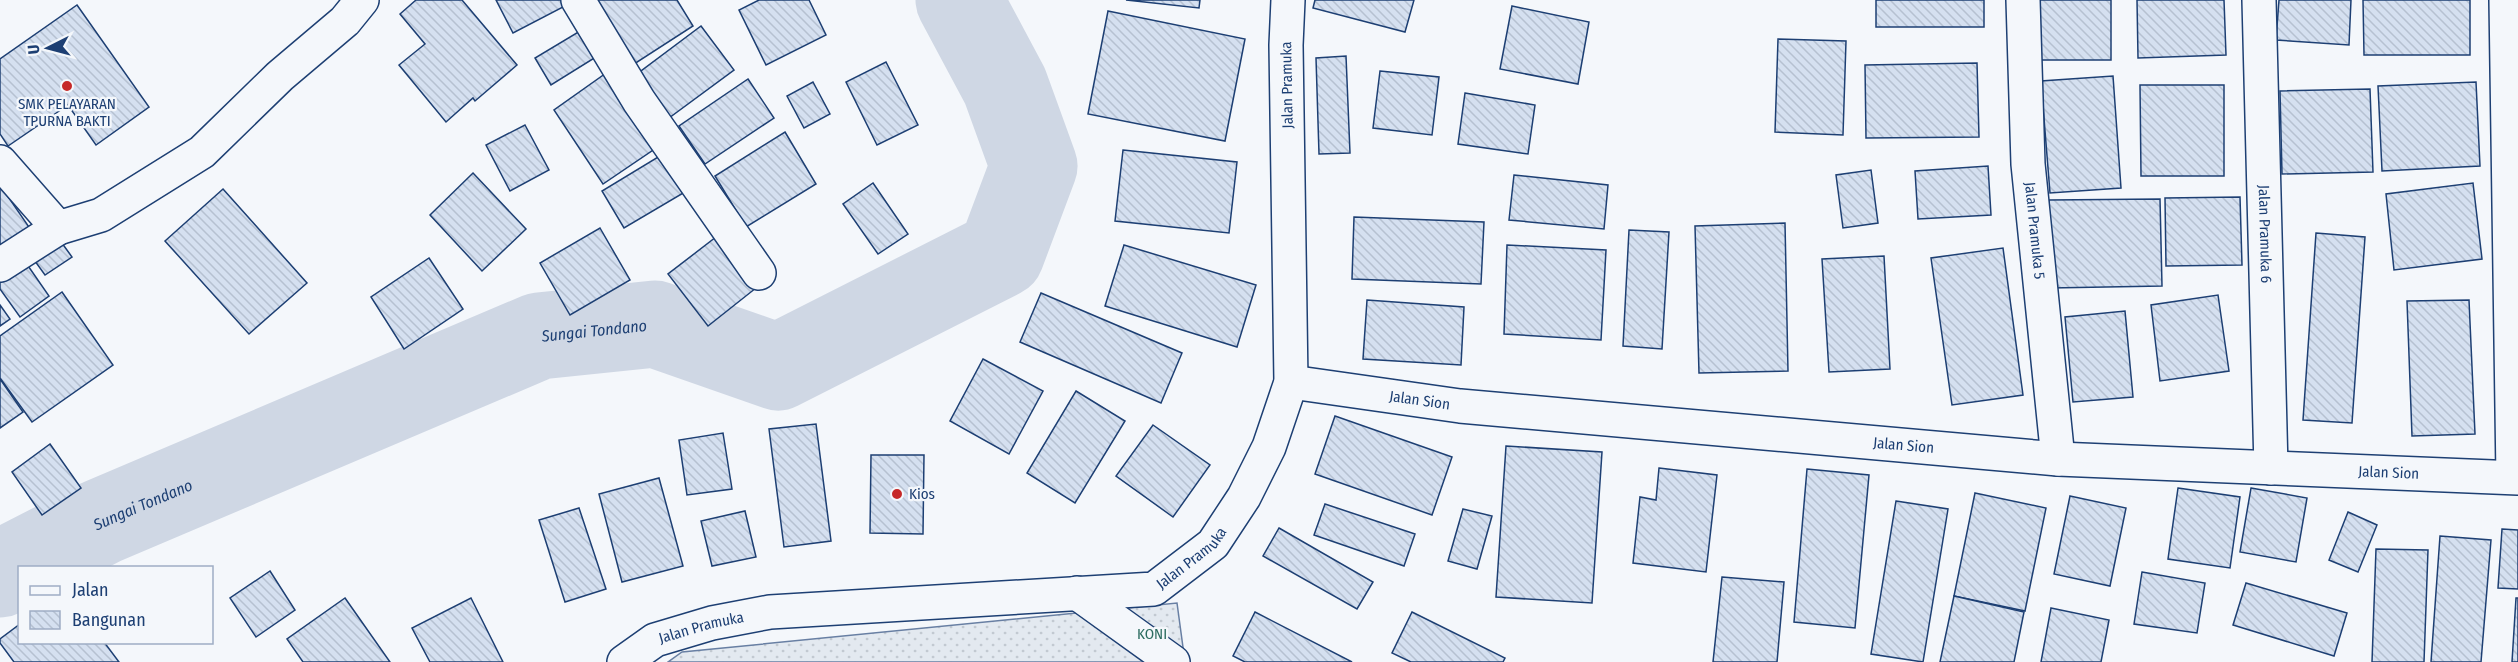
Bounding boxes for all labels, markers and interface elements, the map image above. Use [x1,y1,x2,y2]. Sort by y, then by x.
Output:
north arrow [18,18,78,78]
street label: Jalan Pramuka [1277,41,1297,129]
text: U [24,44,44,55]
marker: SMK PELAYARAN TPURNA BAKTI [60,79,74,93]
place label: SMK PELAYARAN TPURNA BAKTI [18,95,116,130]
street label: Jalan Pramuka 5 [2021,181,2049,280]
street label: Jalan Pramuka 6 [2255,185,2275,283]
water label: Sungai Tondano [540,315,648,345]
street label: Jalan Sion [1388,387,1451,413]
street label: Jalan Sion [1872,434,1935,457]
street label: Jalan Sion [2358,462,2420,483]
water label: Sungai Tondano [89,475,195,534]
place label: Kios [909,485,935,503]
marker: Kios [890,487,904,501]
street label: Jalan Pramuka [1153,524,1231,593]
legend [18,566,213,644]
text: Jalan [72,579,109,601]
street label: Jalan Pramuka [657,608,745,647]
text: Bangunan [72,609,146,631]
park label: KONI [1137,625,1167,643]

